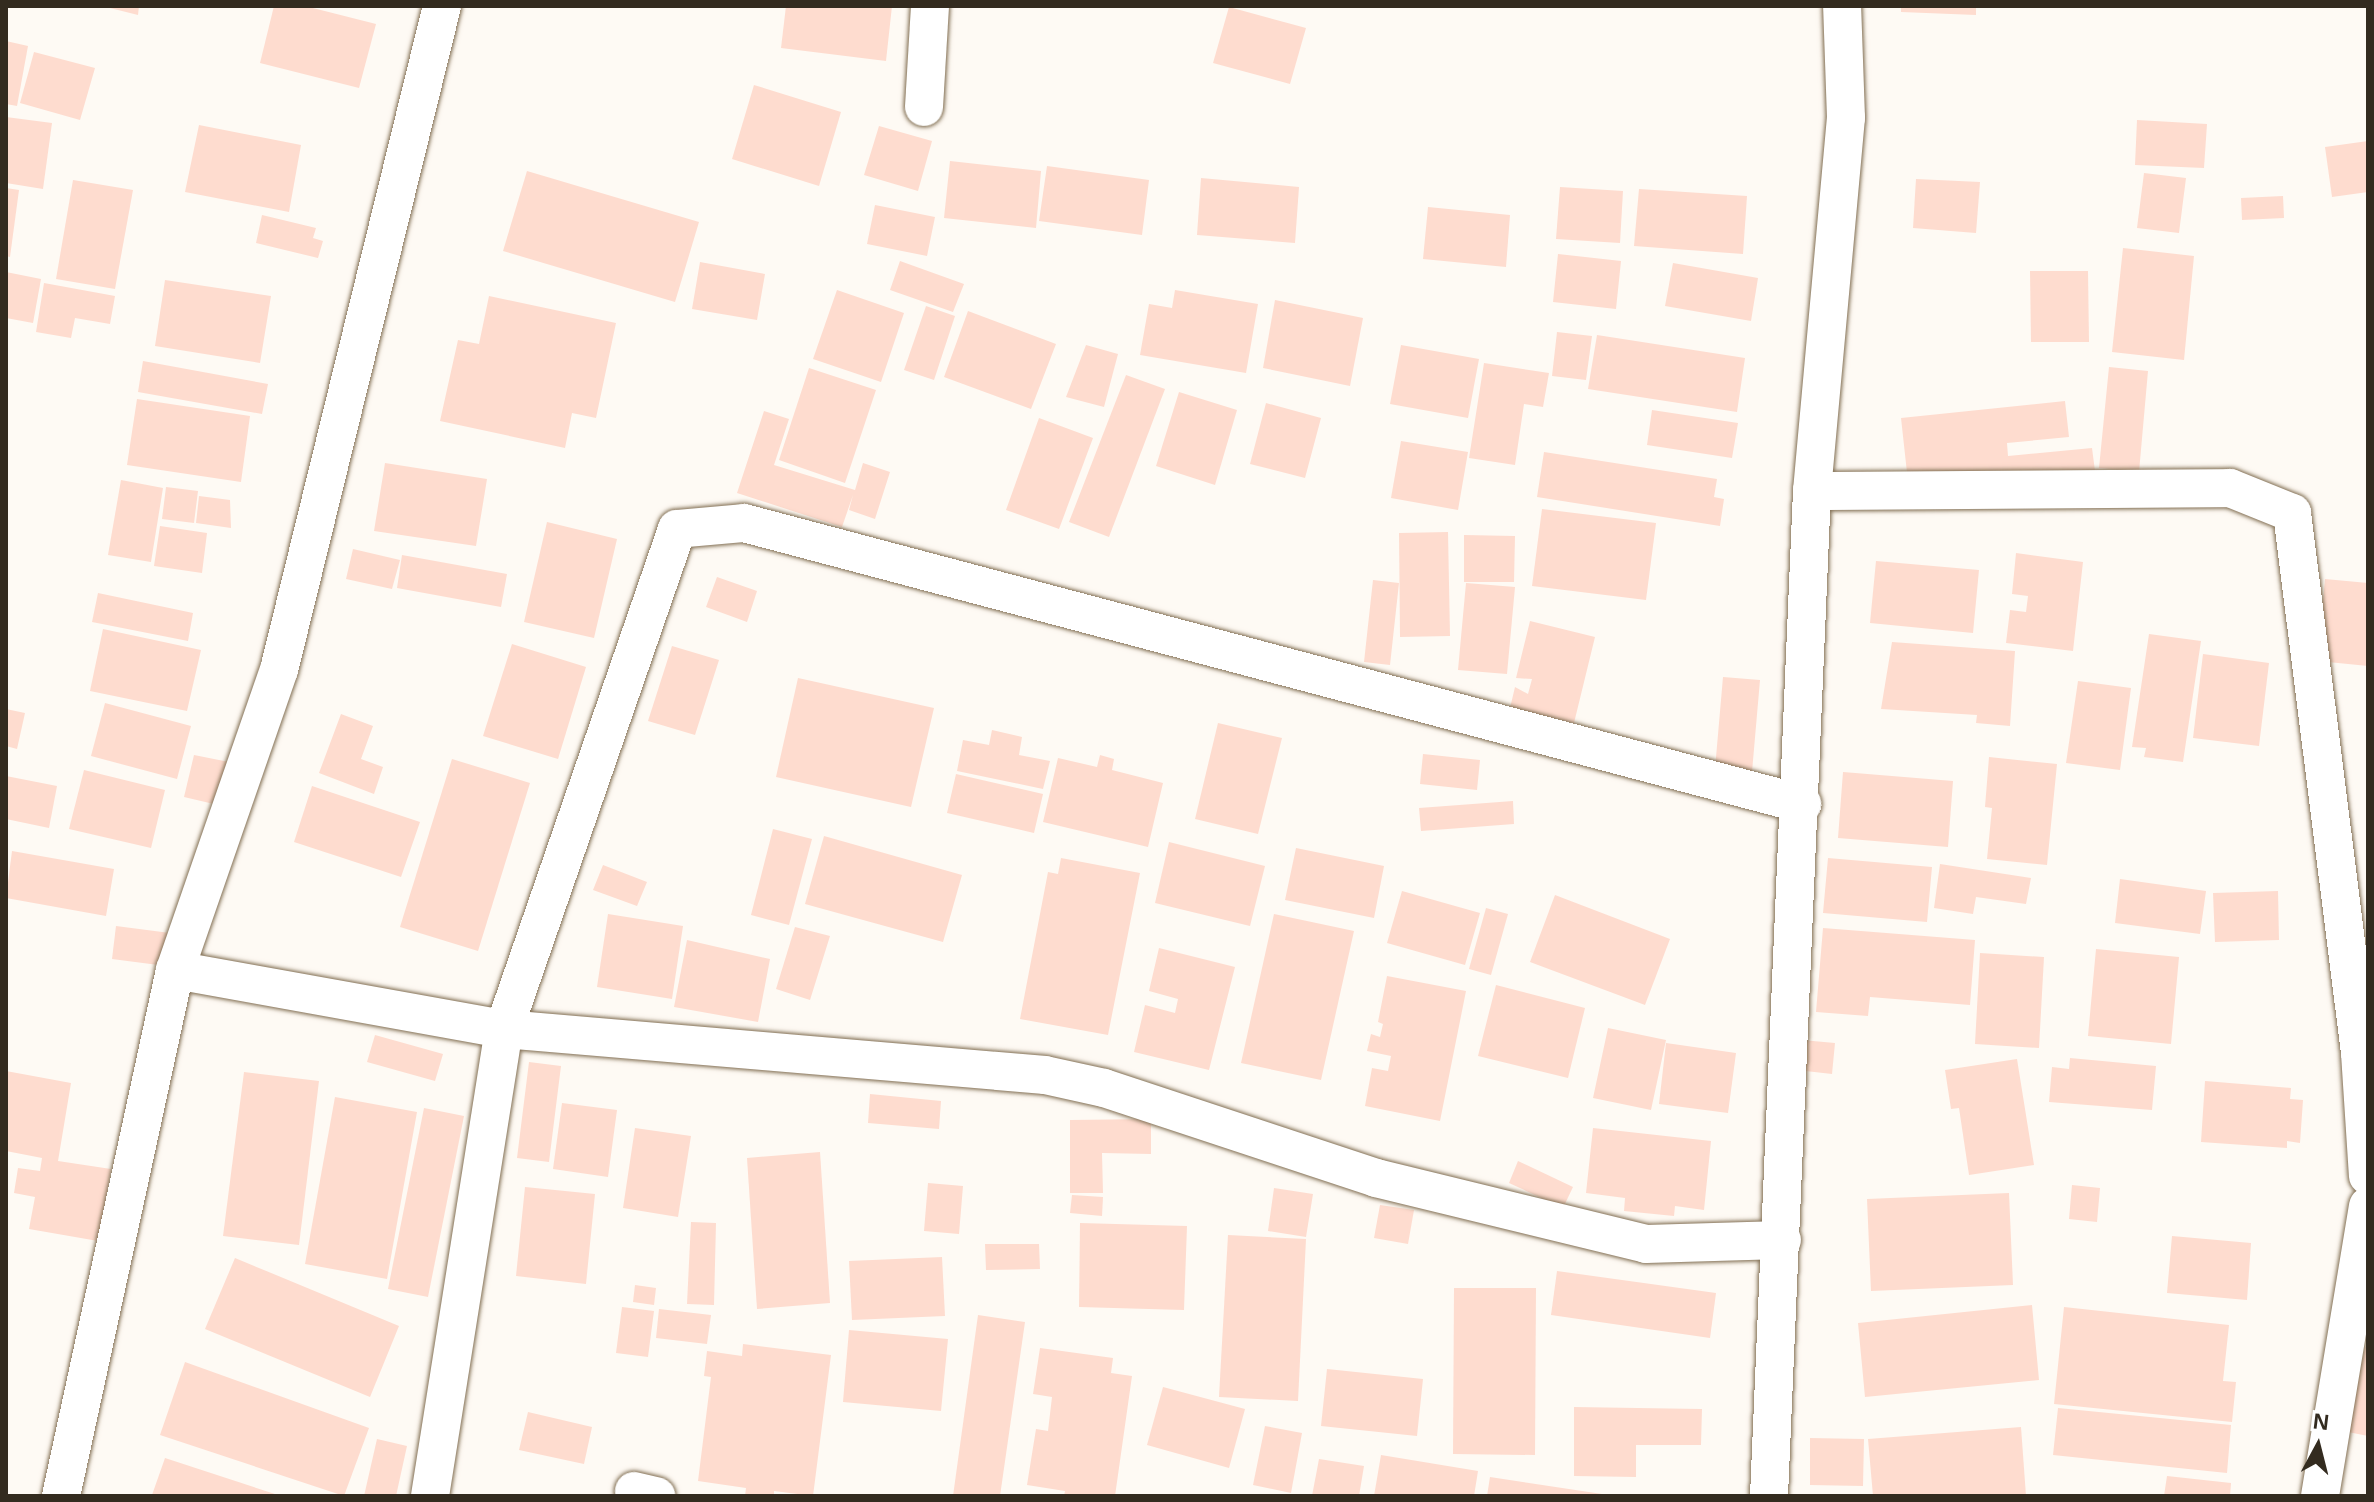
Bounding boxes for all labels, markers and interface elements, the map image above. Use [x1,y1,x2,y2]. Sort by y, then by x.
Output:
north arrow [2278,1406,2358,1486]
text: N [2312,1408,2330,1435]

